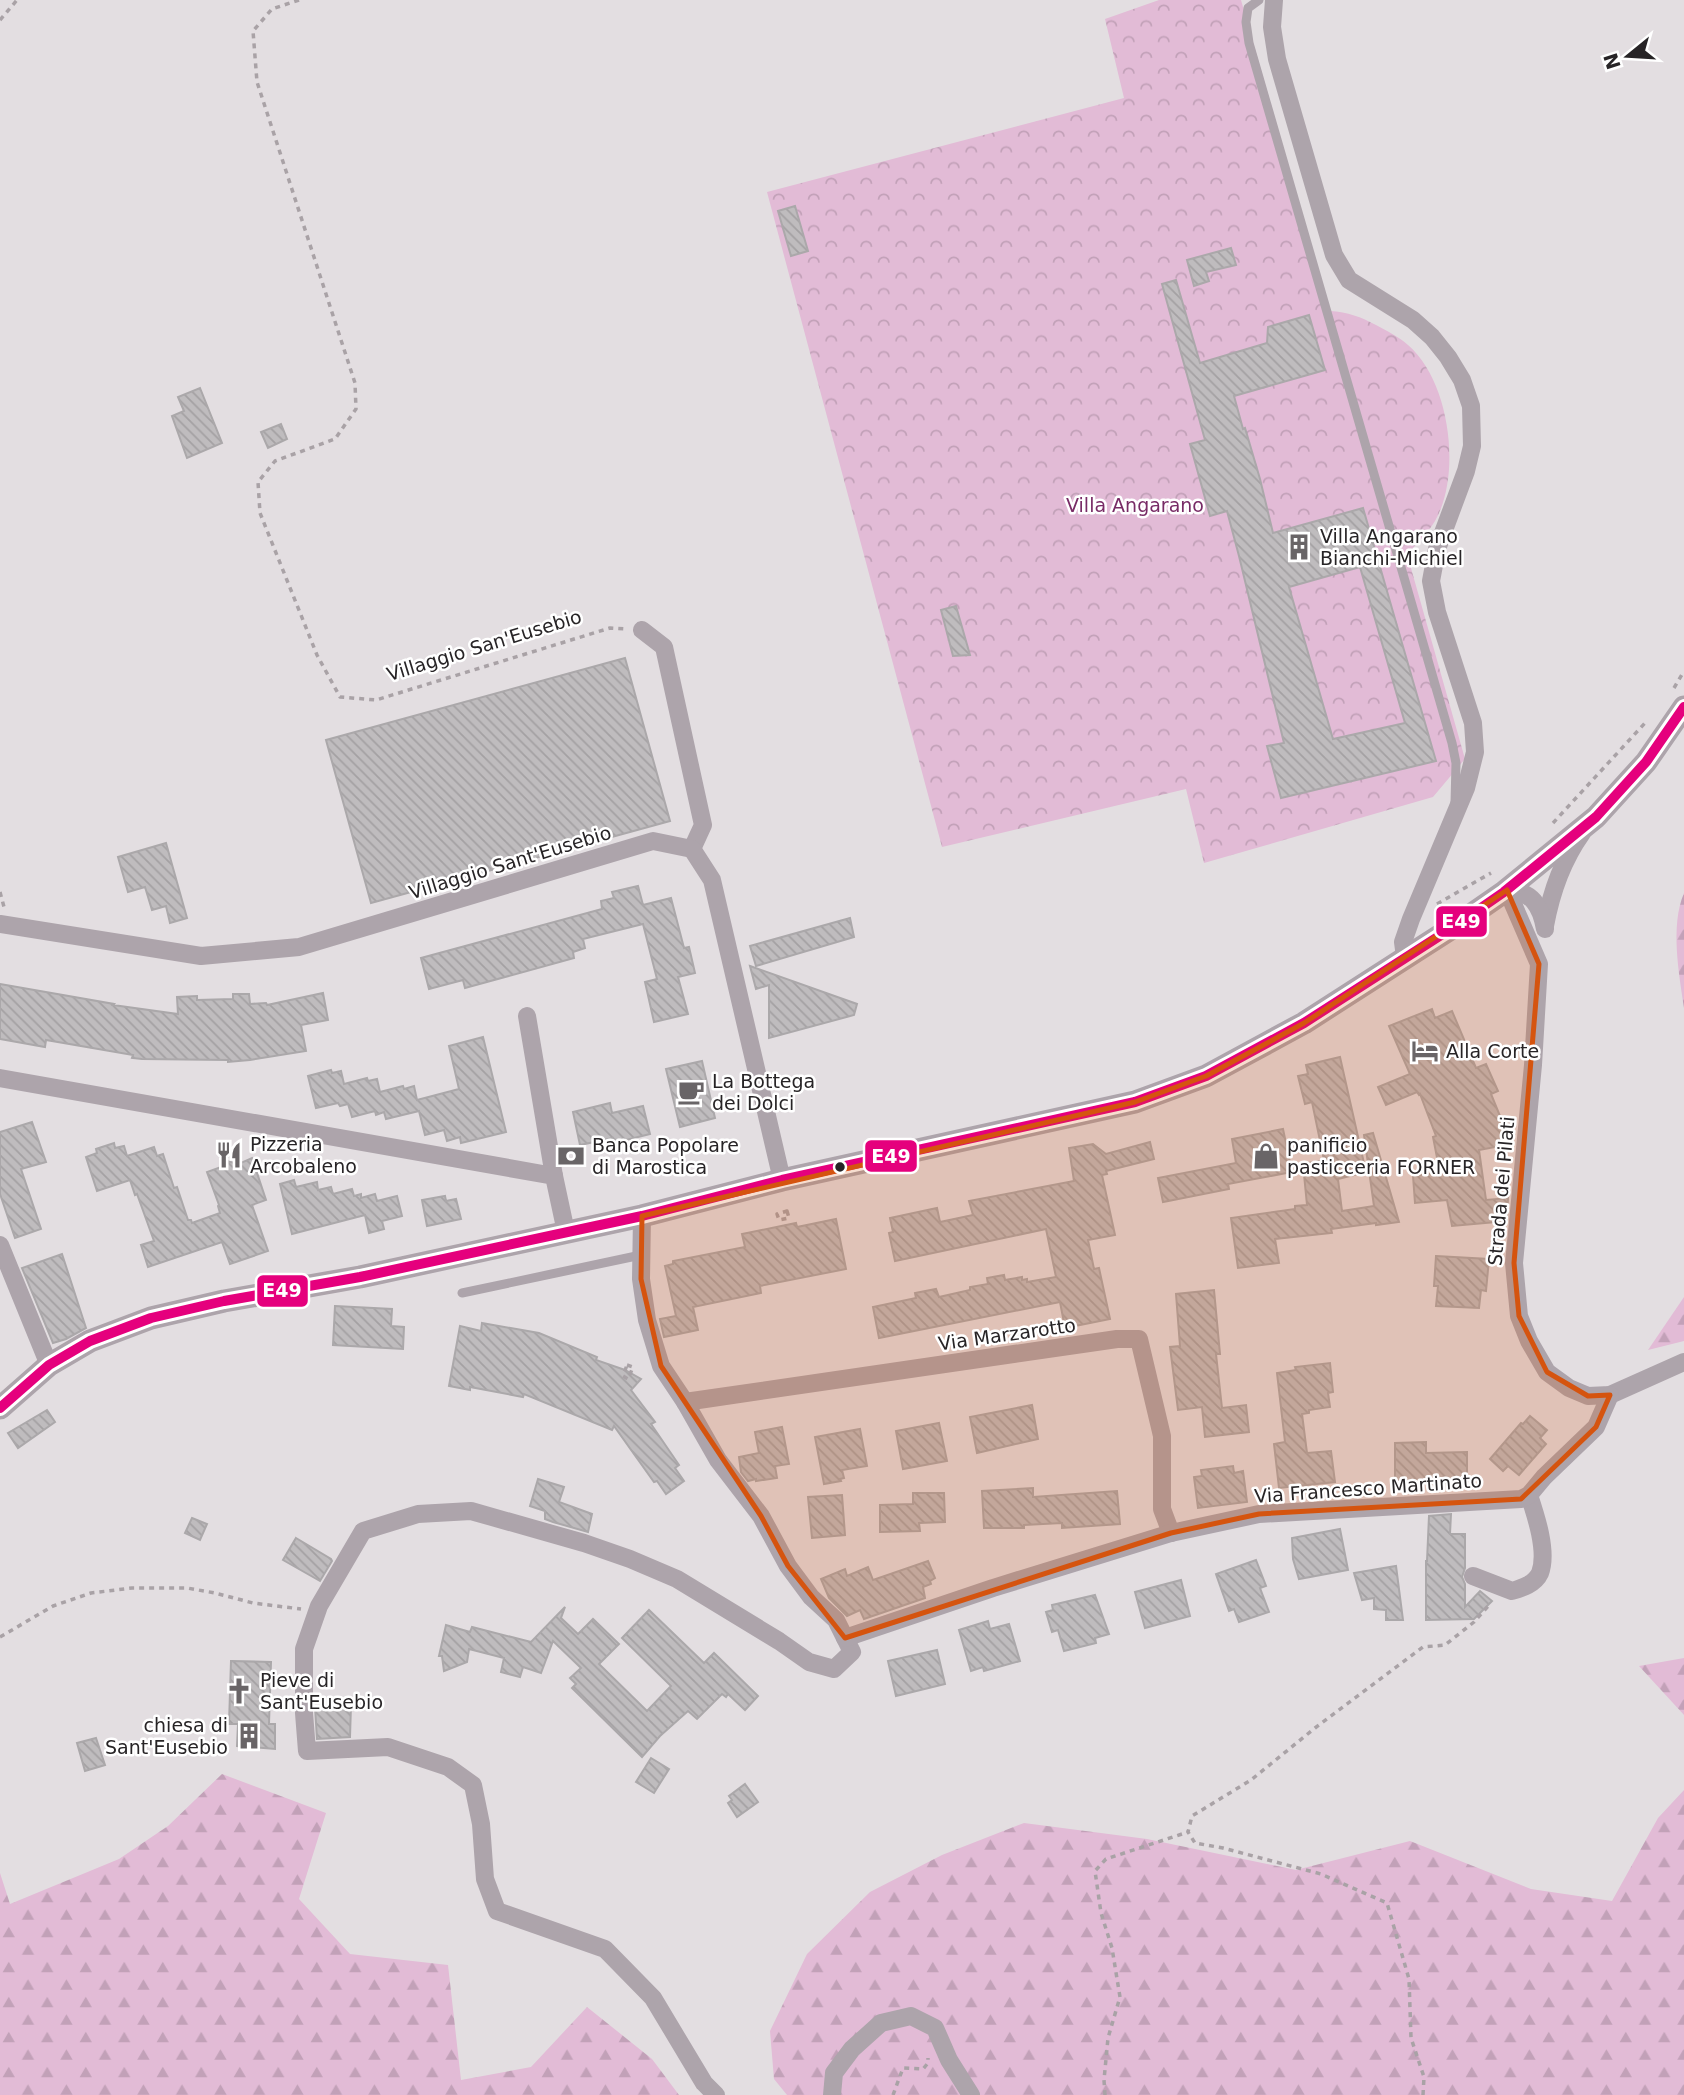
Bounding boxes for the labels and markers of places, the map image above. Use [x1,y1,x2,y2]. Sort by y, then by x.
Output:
place label: Villa Angarano Bianchi-Michiel [1320,525,1463,569]
building icon: Villa Angarano Bianchi-Michiel [1284,532,1314,562]
hotel icon: Alla Corte [1410,1036,1440,1066]
place label: Alla Corte [1446,1040,1539,1062]
place label: La Bottega dei Dolci [712,1070,815,1114]
cafe icon: La Bottega dei Dolci [676,1077,706,1107]
place label: Pizzeria Arcobaleno [250,1133,357,1177]
place label: Banca Popolare di Marostica [592,1134,739,1178]
place label: panificio pasticceria FORNER [1287,1134,1475,1178]
restaurant icon: Pizzeria Arcobaleno [214,1140,244,1170]
bank icon: Banca Popolare di Marostica [556,1141,586,1171]
shop icon: panificio pasticceria FORNER [1251,1141,1281,1171]
unlabelled marker [833,1160,847,1174]
place label: Pieve di Sant'Eusebio [260,1669,383,1713]
church icon: Pieve di Sant'Eusebio [224,1676,254,1706]
place label: chiesa di Sant'Eusebio [105,1714,228,1758]
building icon: chiesa di Sant'Eusebio [234,1721,264,1751]

